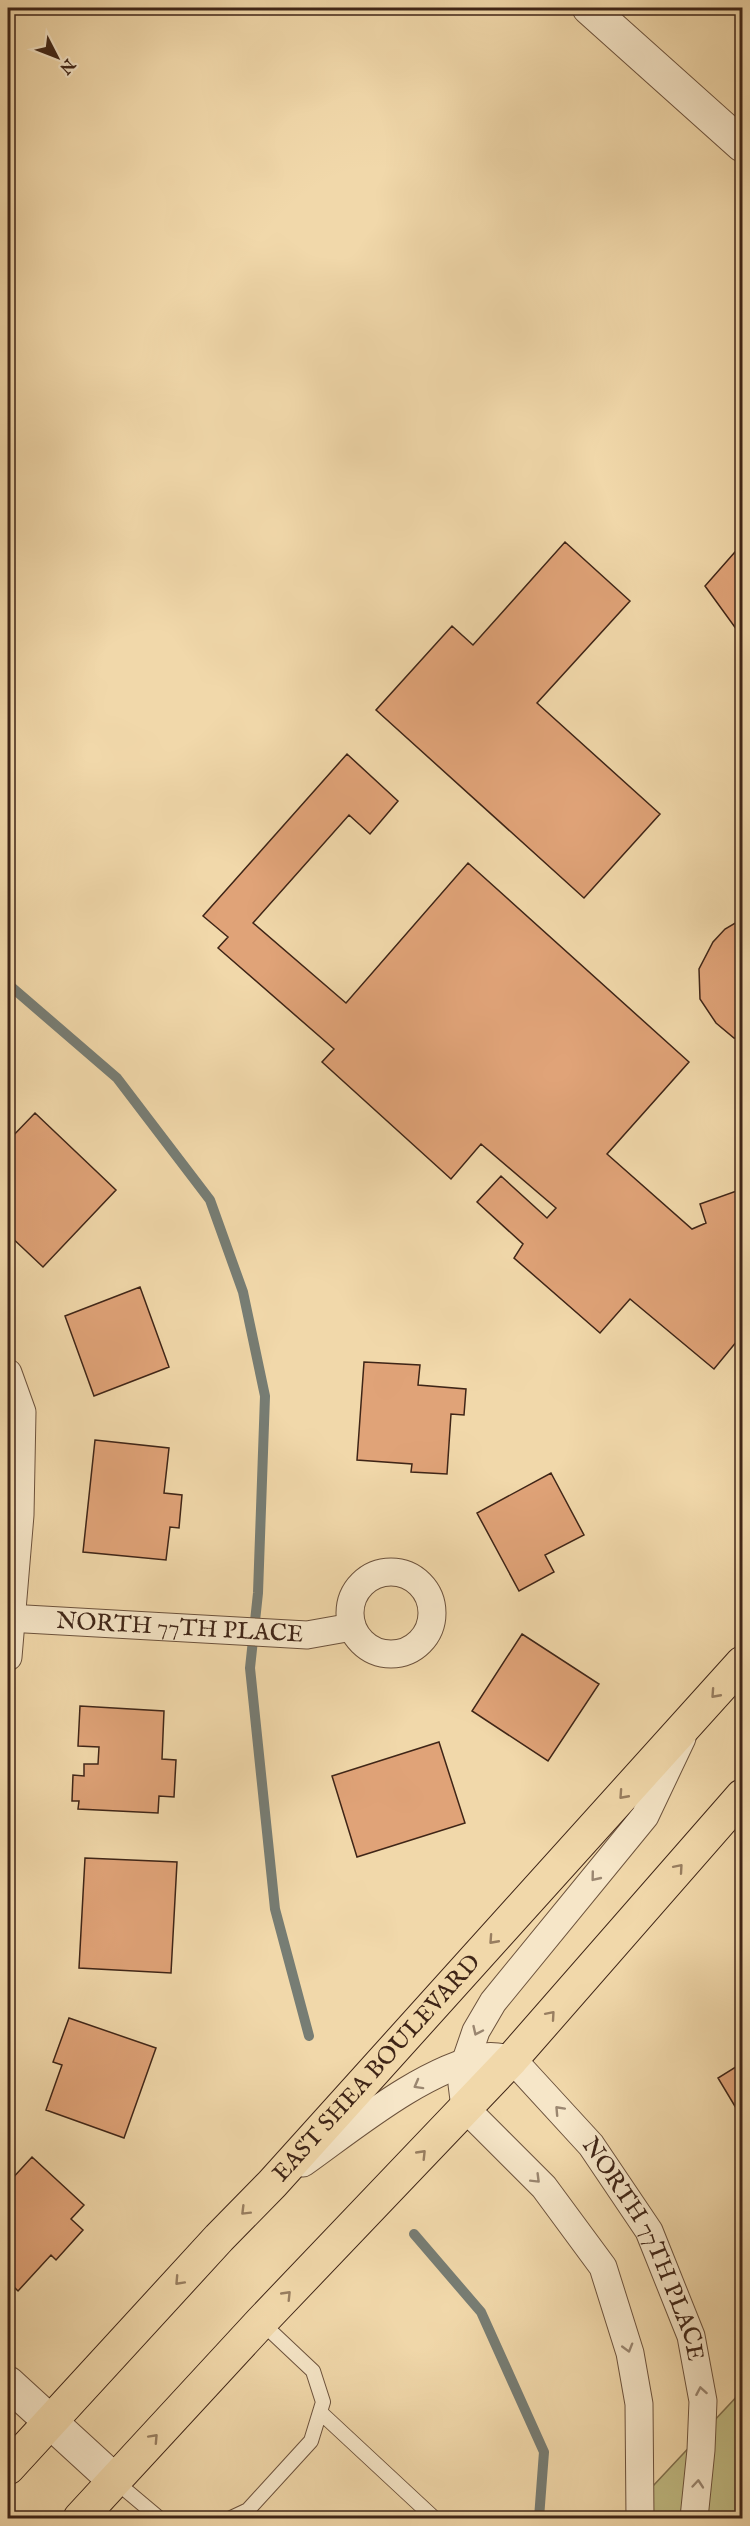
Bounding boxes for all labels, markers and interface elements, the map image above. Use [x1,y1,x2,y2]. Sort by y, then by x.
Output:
north arrow [27,27,87,87]
text: N [54,53,79,78]
street label: NORTH 77TH PLACE [55,1605,304,1650]
one-way arrow [711,1687,722,1698]
one-way arrow [619,1788,630,1799]
one-way arrow [672,1864,683,1875]
one-way arrow [591,1870,602,1881]
one-way arrow [489,1933,500,1943]
street label: EAST SHEA BOULEVARD [266,1948,487,2188]
one-way arrow [544,2011,555,2022]
one-way arrow [472,2024,484,2035]
one-way arrow [414,2078,424,2089]
one-way arrow [555,2106,566,2116]
street label: NORTH 77TH PLACE [575,2131,711,2363]
one-way arrow [414,2150,425,2161]
one-way arrow [529,2172,540,2183]
one-way arrow [242,2203,253,2214]
one-way arrow [175,2274,186,2285]
one-way arrow [280,2291,291,2301]
one-way arrow [621,2343,634,2353]
one-way arrow [695,2387,708,2397]
one-way arrow [147,2434,158,2444]
one-way arrow [691,2480,704,2489]

